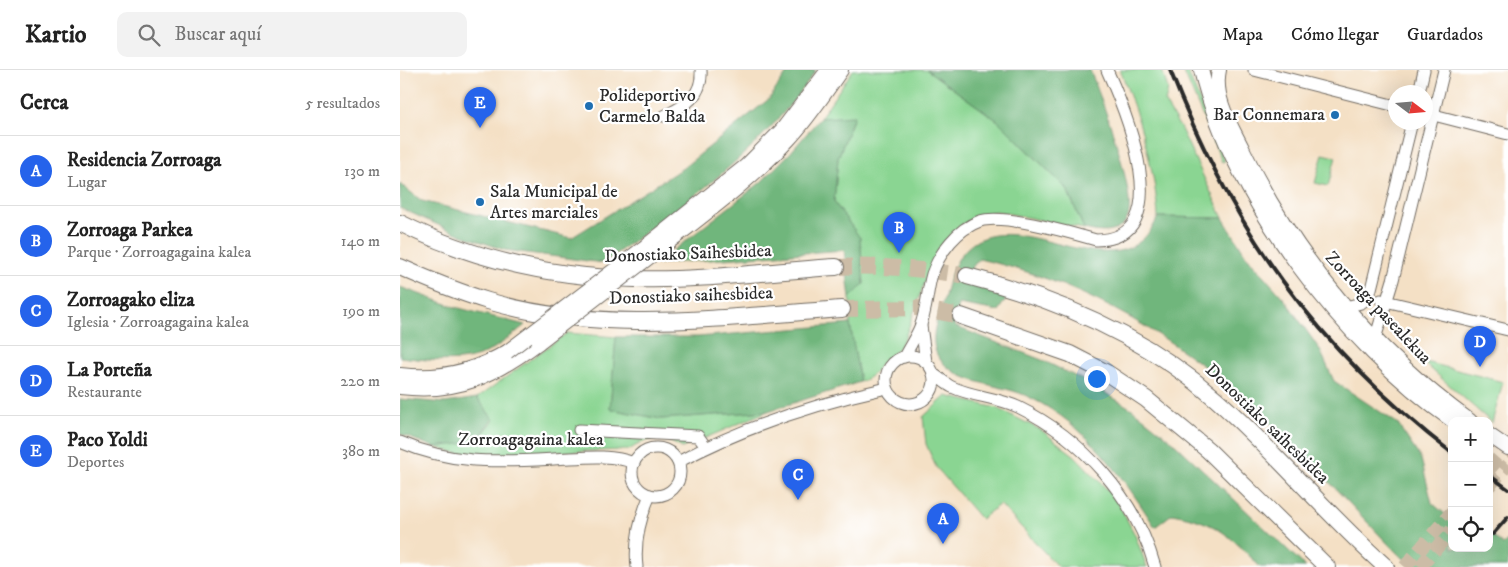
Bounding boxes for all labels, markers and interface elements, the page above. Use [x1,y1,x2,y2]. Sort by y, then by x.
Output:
search box [117,12,467,57]
text: Kartio [25,20,87,50]
icon: search [135,21,163,49]
text: Buscar aquí [175,23,261,46]
text: Mapa [1222,24,1263,46]
text: Cómo llegar [1291,24,1379,46]
text: Guardados [1407,24,1483,46]
place label: Polideportivo Carmelo Balda [599,85,706,128]
north arrow [1388,85,1433,130]
pin: E [464,87,496,128]
text: Cerca [20,90,68,116]
text: 5 resultados [305,93,380,113]
marker: Polideportivo Carmelo Balda [583,100,595,112]
place label: Bar Connemara [1213,104,1325,126]
marker: Bar Connemara [1329,109,1341,121]
text: Residencia Zorroaga [67,149,221,172]
text: A [31,161,41,181]
text: 130 m [344,161,380,181]
text: Lugar [67,172,107,192]
place label: Sala Municipal de Artes marciales [490,181,618,224]
marker: Sala Municipal de Artes marciales [474,196,486,208]
pin: B [883,212,915,253]
text: Zorroaga Parkea [67,219,193,242]
text: B [31,231,41,251]
text: 140 m [341,231,380,251]
street label: Donostiako Saihesbidea [604,240,772,268]
text: Parque · Zorroagagaina kalea [67,242,251,262]
street label: Zorroaga pasealekua [1320,247,1436,369]
street label: Donostiako saihesbidea [609,282,774,310]
text: Zorroagako eliza [67,289,195,312]
text: C [31,301,41,321]
text: 190 m [342,301,380,321]
text: Iglesia · Zorroagagaina kalea [67,312,249,332]
pin: D [1464,326,1496,367]
text: La Porteña [67,359,152,382]
street label: Donostiako saihesbidea [1200,359,1334,489]
your location [1084,366,1110,392]
text: D [30,371,42,391]
text: 220 m [340,371,380,391]
text: Restaurante [67,382,142,402]
map controls [1448,417,1493,552]
button: + [1448,417,1493,462]
text: Paco Yoldi [67,429,148,452]
street label: Zorroagagaina kalea [458,429,604,451]
text: E [30,441,42,461]
text: 380 m [342,441,380,461]
text: Deportes [67,452,124,472]
pin: C [782,459,814,500]
button: − [1448,462,1493,507]
pin: A [927,503,959,544]
button: locate [1448,507,1493,552]

